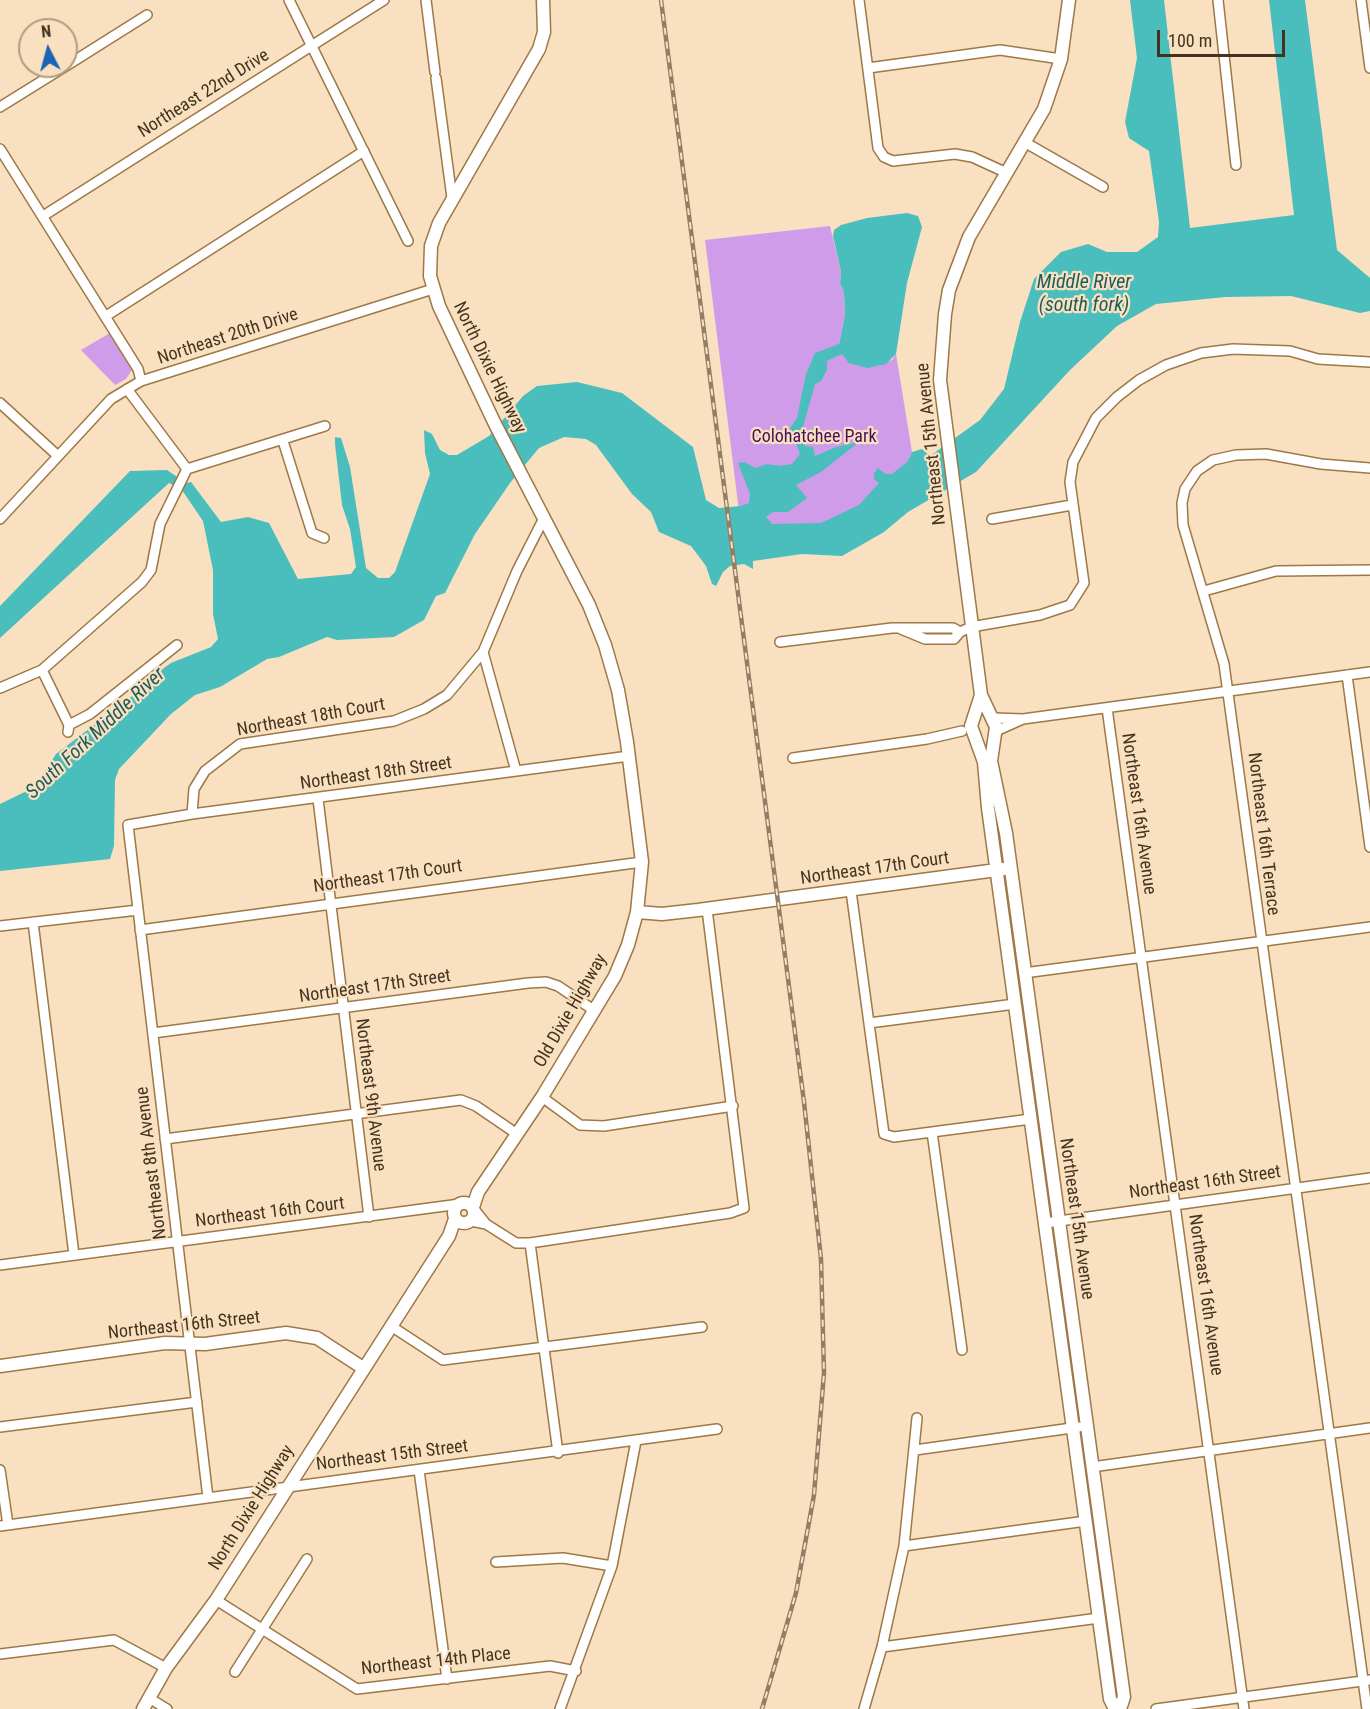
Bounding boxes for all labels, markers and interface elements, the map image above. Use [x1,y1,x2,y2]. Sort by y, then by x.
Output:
north arrow [18,18,78,78]
scale bar [1160,18,1288,56]
text: N [40,22,52,42]
text: 100 m [1168,30,1212,51]
street label: Northeast 22nd Drive [135,45,273,143]
water label: Middle River (south fork) [1037,271,1131,318]
street label: North Dixie Highway [448,299,530,437]
street label: Northeast 20th Drive [155,304,301,370]
street label: Northeast 15th Avenue [913,362,951,526]
park label: Colohatchee Park [751,426,877,448]
water label: South Fork Middle River [22,663,170,805]
street label: Northeast 18th Court [235,694,387,742]
street label: Northeast 16th Avenue [1116,732,1160,896]
street label: Northeast 16th Terrace [1242,751,1284,917]
street label: Northeast 18th Street [299,753,453,795]
street label: Northeast 17th Court [799,848,951,890]
street label: Northeast 17th Court [312,856,464,898]
street label: Old Dixie Highway [530,950,612,1072]
street label: Northeast 17th Street [298,966,452,1008]
street label: Northeast 9th Avenue [350,1017,390,1173]
street label: Northeast 8th Avenue [132,1085,172,1241]
street label: Northeast 15th Avenue [1054,1137,1098,1301]
street label: Northeast 16th Street [1128,1162,1282,1204]
street label: Northeast 16th Court [194,1193,346,1233]
street label: Northeast 16th Avenue [1183,1213,1227,1377]
street label: Northeast 16th Street [107,1307,261,1345]
street label: Northeast 15th Street [315,1436,469,1476]
street label: North Dixie Highway [205,1441,299,1575]
street label: Northeast 14th Place [360,1643,512,1681]

